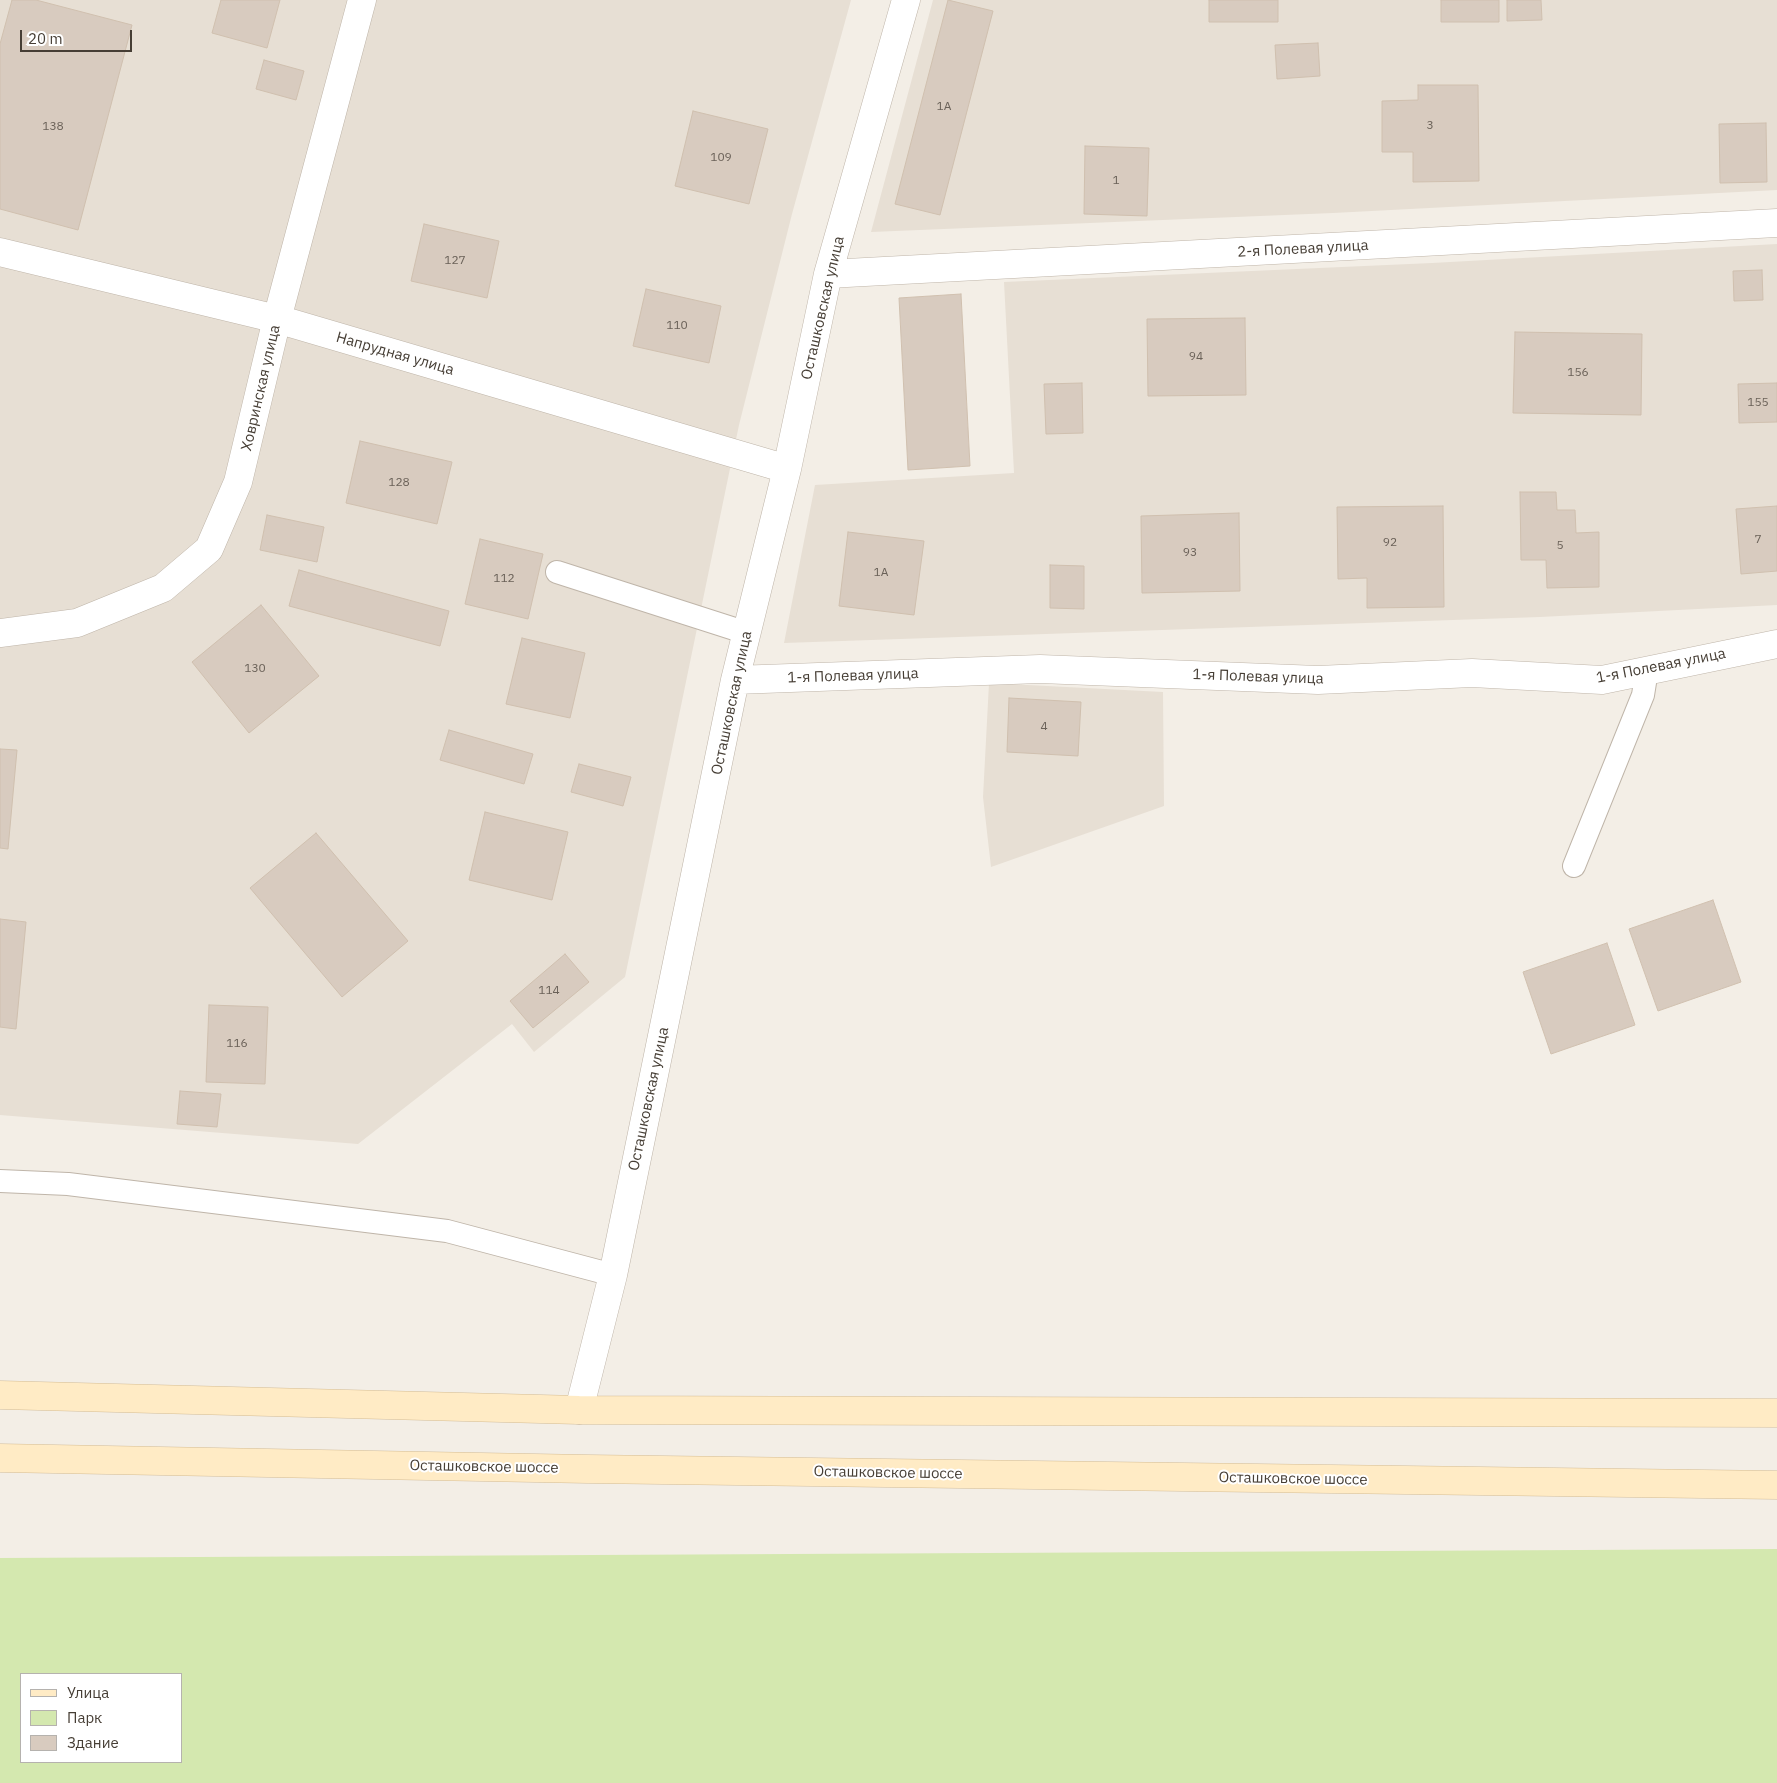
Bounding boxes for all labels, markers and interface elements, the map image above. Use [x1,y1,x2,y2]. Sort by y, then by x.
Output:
scale bar [22,20,135,52]
text: 20 m [28,29,63,48]
house number: 1А [937,100,951,114]
house number: 3 [1426,119,1434,133]
house number: 138 [42,120,64,134]
house number: 109 [710,151,732,165]
house number: 1 [1112,174,1120,188]
street label: Осташковская улица [798,235,848,381]
street label: 2-я Полевая улица [1237,237,1369,261]
house number: 127 [444,254,466,268]
house number: 110 [666,319,688,333]
street label: Ховринская улица [238,323,284,453]
street label: Напрудная улица [334,329,456,379]
house number: 94 [1189,350,1203,364]
house number: 156 [1567,366,1589,380]
house number: 155 [1747,396,1769,410]
house number: 128 [388,476,410,490]
house number: 7 [1754,533,1762,547]
house number: 92 [1383,536,1397,550]
house number: 5 [1556,539,1564,553]
house number: 93 [1183,546,1197,560]
house number: 1А [874,566,888,580]
house number: 112 [493,572,515,586]
street label: Осташковская улица [708,629,756,777]
street label: 1-я Полевая улица [1595,645,1727,687]
house number: 130 [244,662,266,676]
street label: 1-я Полевая улица [787,665,919,687]
street label: 1-я Полевая улица [1192,666,1324,688]
house number: 4 [1040,720,1048,734]
house number: 114 [538,984,560,998]
street label: Осташковская улица [625,1025,673,1173]
house number: 116 [226,1037,248,1051]
street label: Осташковское шоссе [409,1457,559,1477]
street label: Осташковское шоссе [813,1463,963,1483]
street label: Осташковское шоссе [1218,1469,1368,1489]
legend [20,1673,182,1763]
text: Улица [67,1683,109,1702]
text: Парк [67,1708,102,1727]
text: Здание [67,1733,119,1752]

